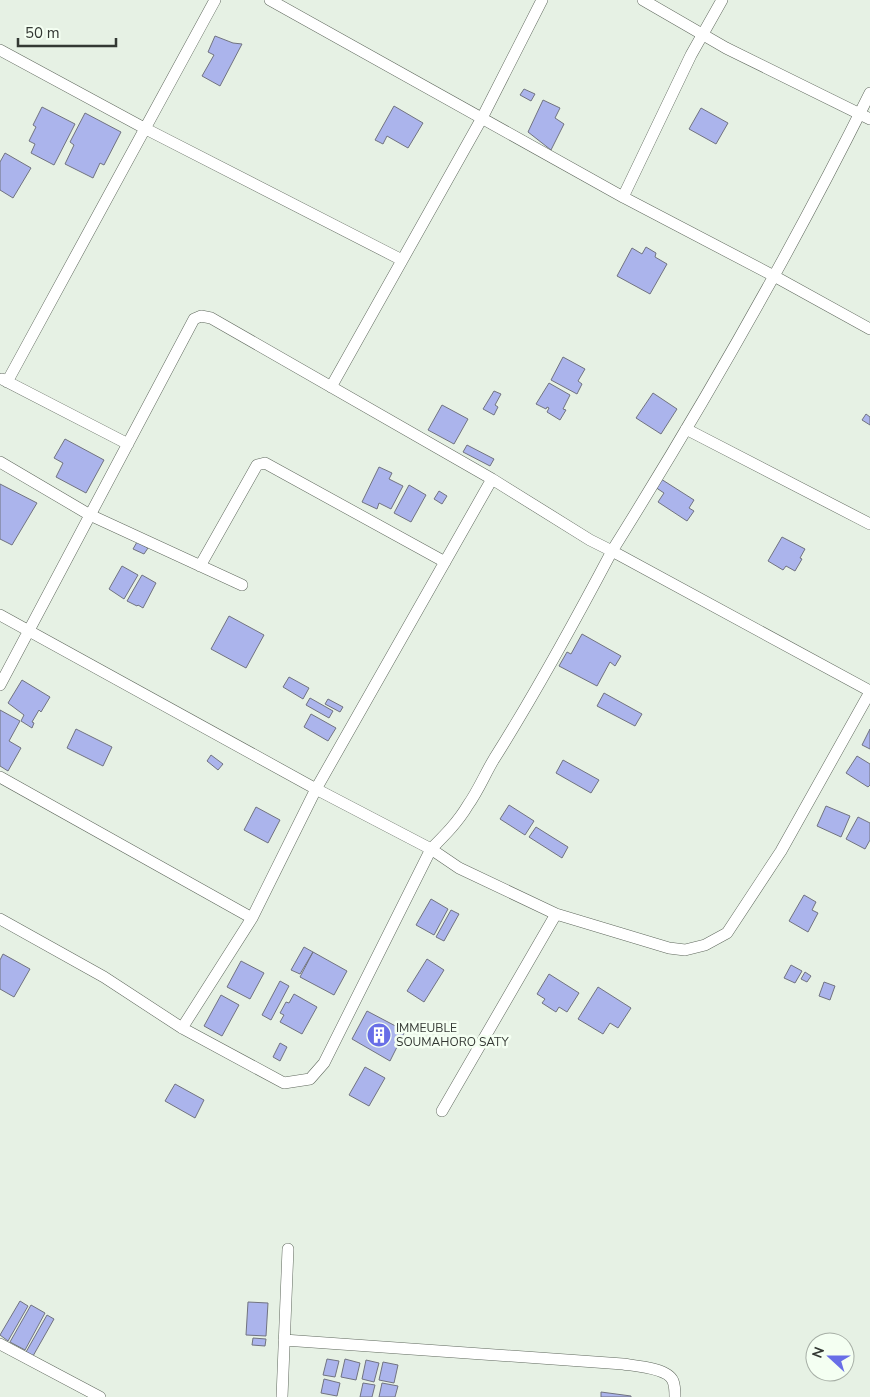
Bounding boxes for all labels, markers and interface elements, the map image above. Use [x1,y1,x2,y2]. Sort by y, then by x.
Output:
scale bar [18,15,115,47]
text: 50 m [25,23,60,43]
place label: IMMEUBLE SOUMAHORO SATY [396,1020,509,1050]
building icon: IMMEUBLE SOUMAHORO SATY [366,1022,392,1048]
north arrow [805,1332,855,1382]
text: N [808,1344,829,1361]

